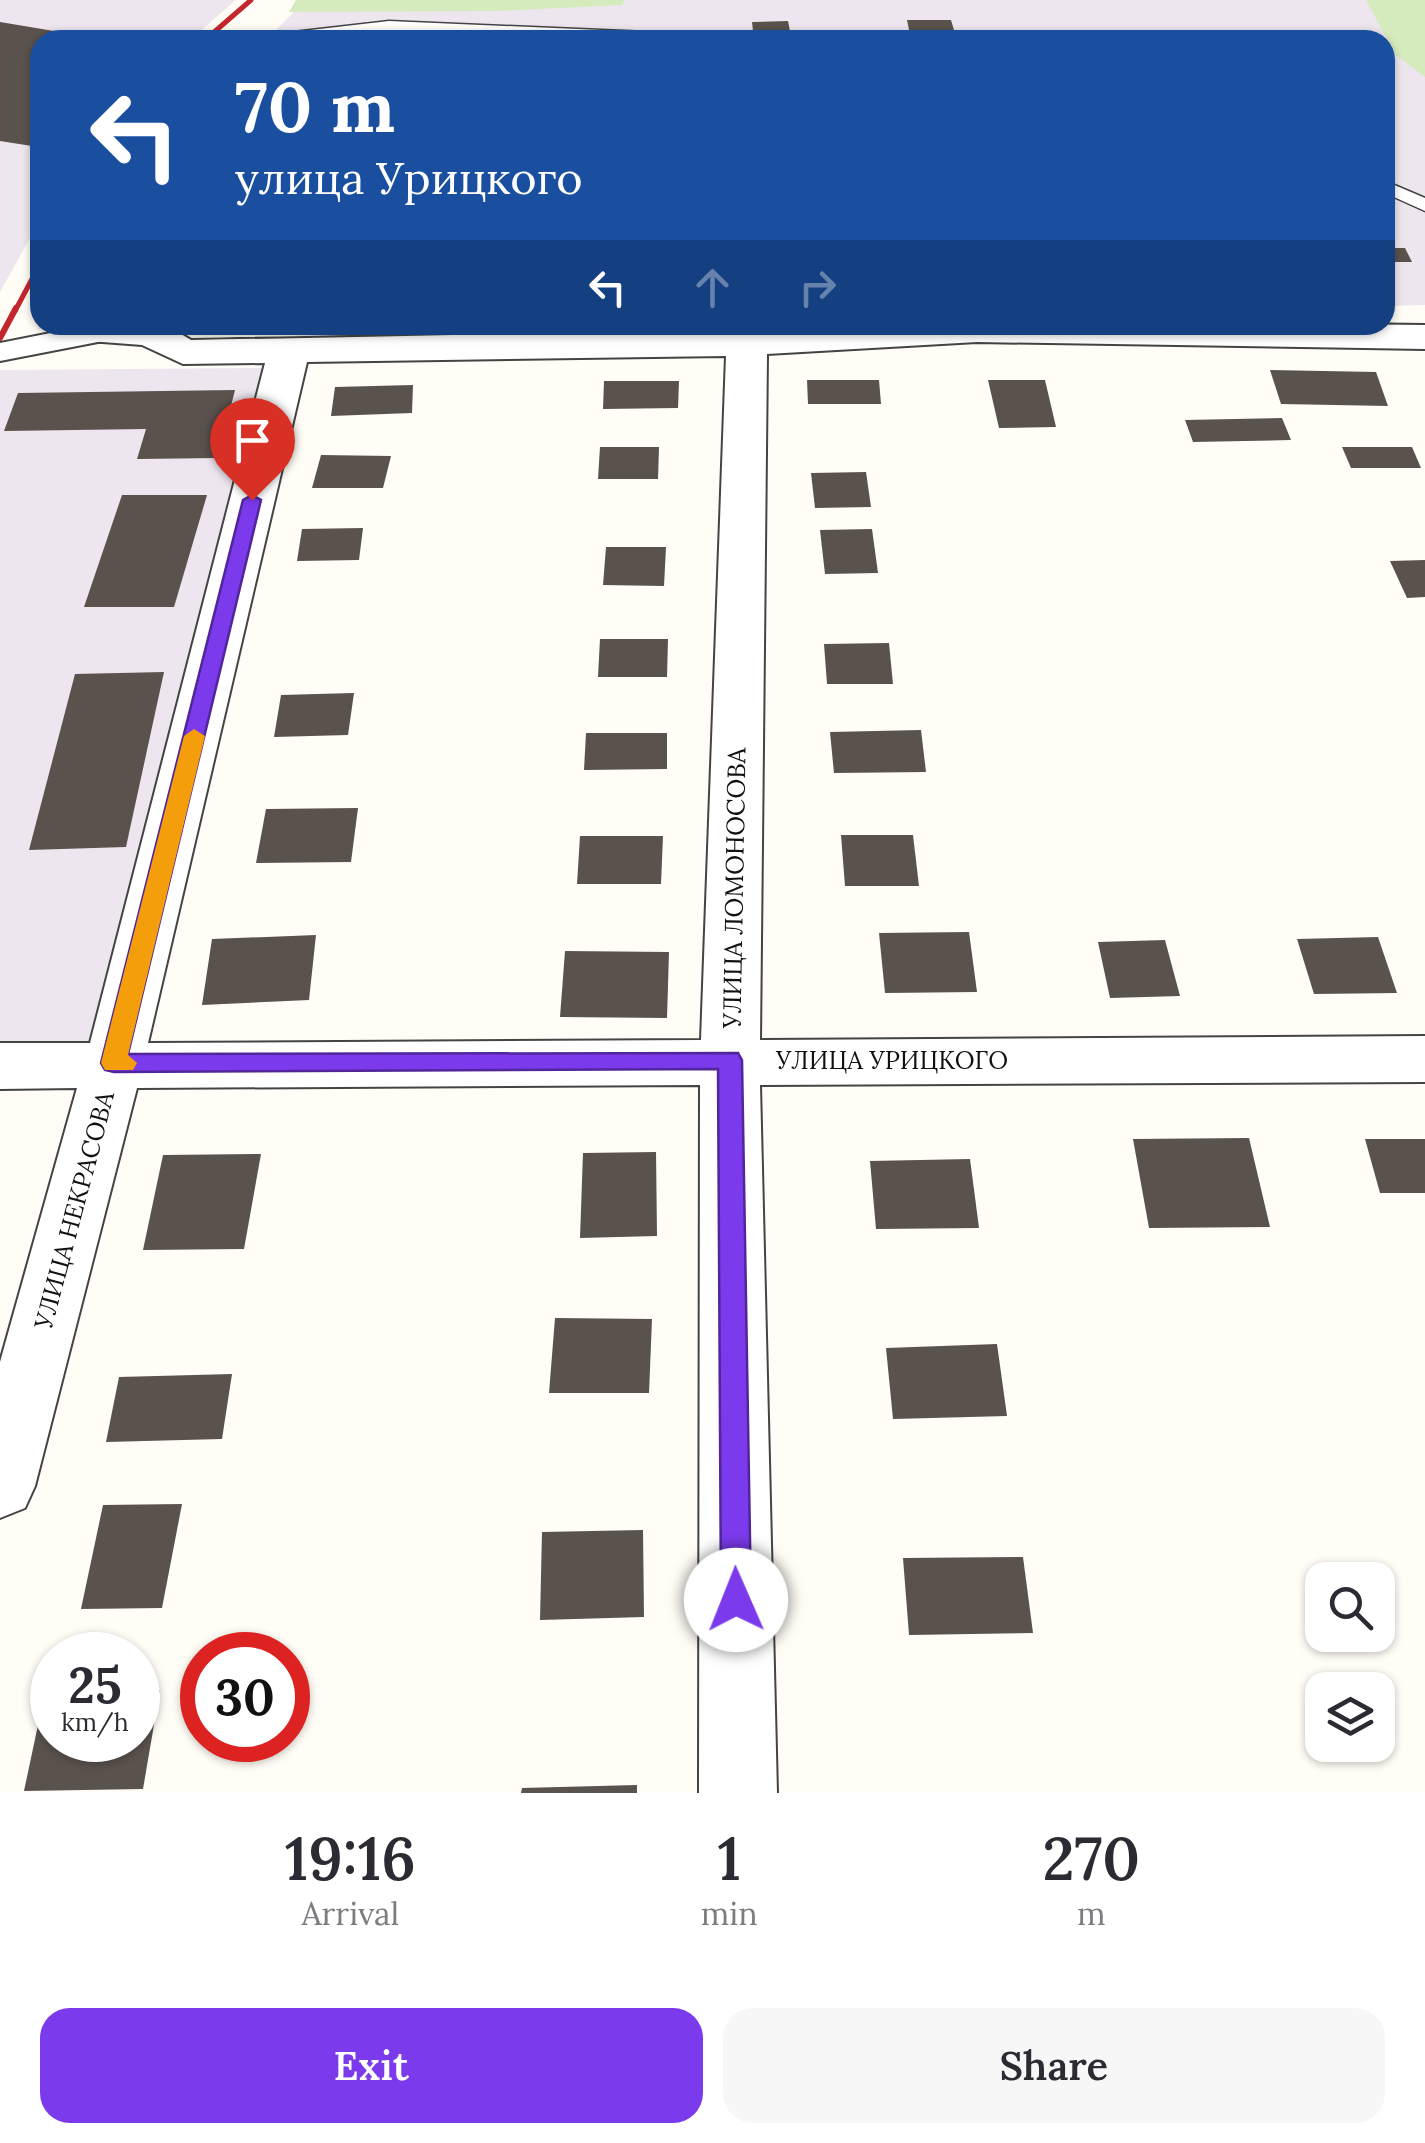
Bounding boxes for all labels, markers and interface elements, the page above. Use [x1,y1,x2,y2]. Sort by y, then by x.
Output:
text: 70 m [235,62,395,151]
icon: left [70,70,200,200]
text: улица Урицкого [235,149,583,206]
icon: left [580,260,635,315]
icon: ahead [685,260,740,315]
icon: right [790,260,845,315]
pin [210,398,295,501]
icon: arrive [225,413,280,468]
street label: УЛИЦА ЛОМОНОСОВА [716,747,752,1030]
street label: УЛИЦА УРИЦКОГО [775,1044,1008,1076]
street label: УЛИЦА НЕКРАСОВА [27,1087,121,1333]
position arrow [684,1548,788,1652]
map controls [1305,1562,1395,1762]
button: search [1305,1562,1395,1652]
speed limit sign: 30 [180,1632,310,1762]
text: 25 [68,1653,122,1717]
button: layers [1305,1672,1395,1762]
text: km/h [61,1706,129,1738]
text: 19:16 [285,1820,416,1896]
text: 1 [717,1820,741,1896]
text: 270 [1042,1820,1140,1896]
text: Arrival [301,1893,399,1934]
text: min [701,1893,758,1934]
text: m [1077,1893,1106,1934]
button: Exit [40,2008,703,2123]
button: Share [723,2008,1385,2123]

